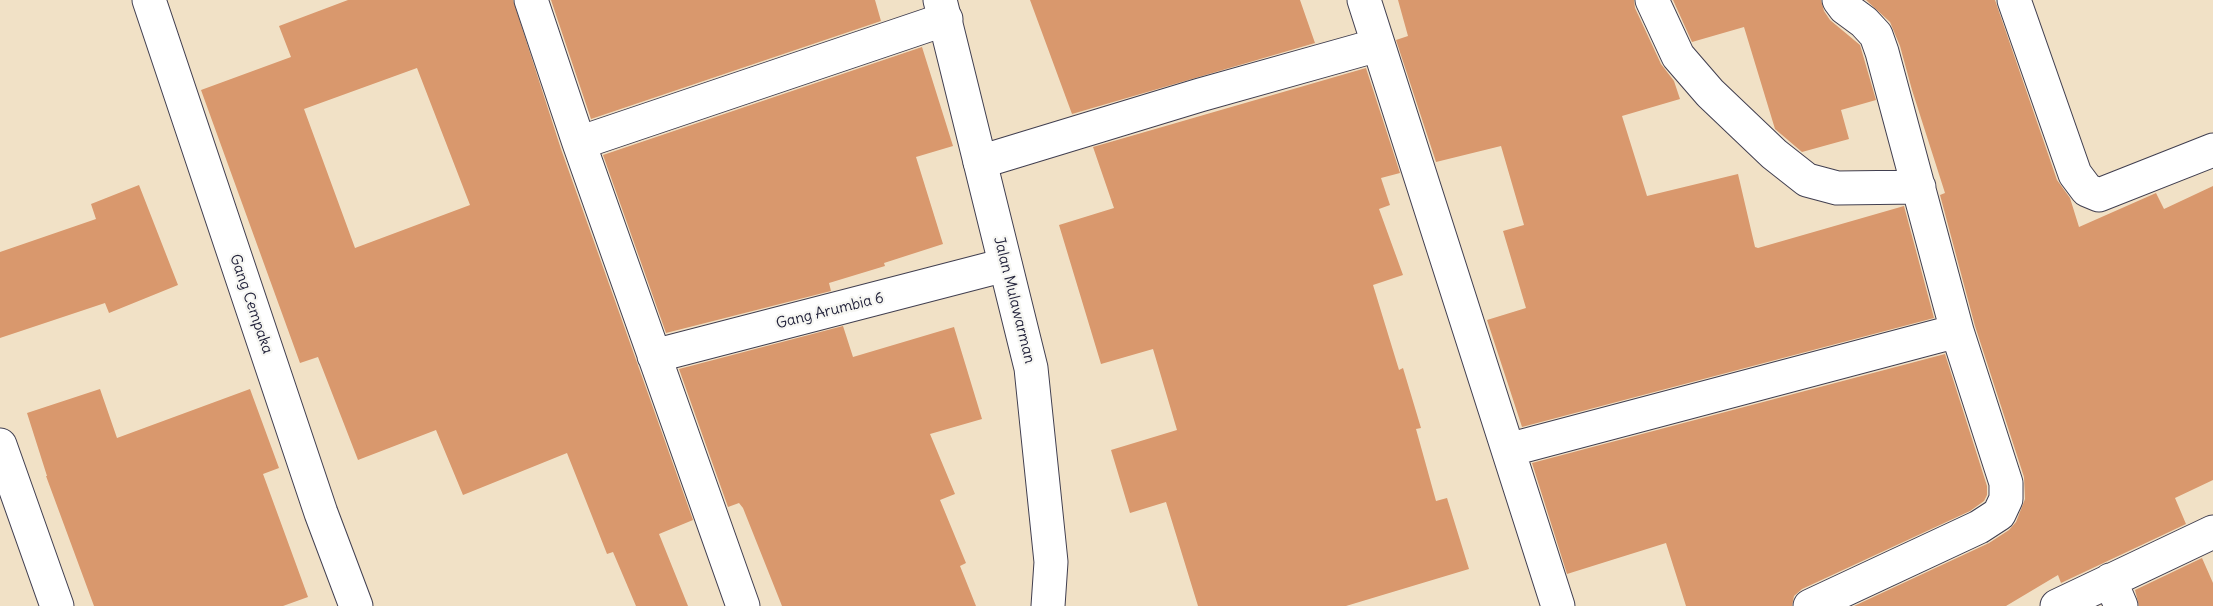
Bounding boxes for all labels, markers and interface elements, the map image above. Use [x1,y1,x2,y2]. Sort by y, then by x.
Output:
street label: Jalan Mulawarman [990,235,1038,365]
street label: Gang Cempaka [226,252,276,356]
street label: Gang Arumbia 6 [774,289,886,333]

